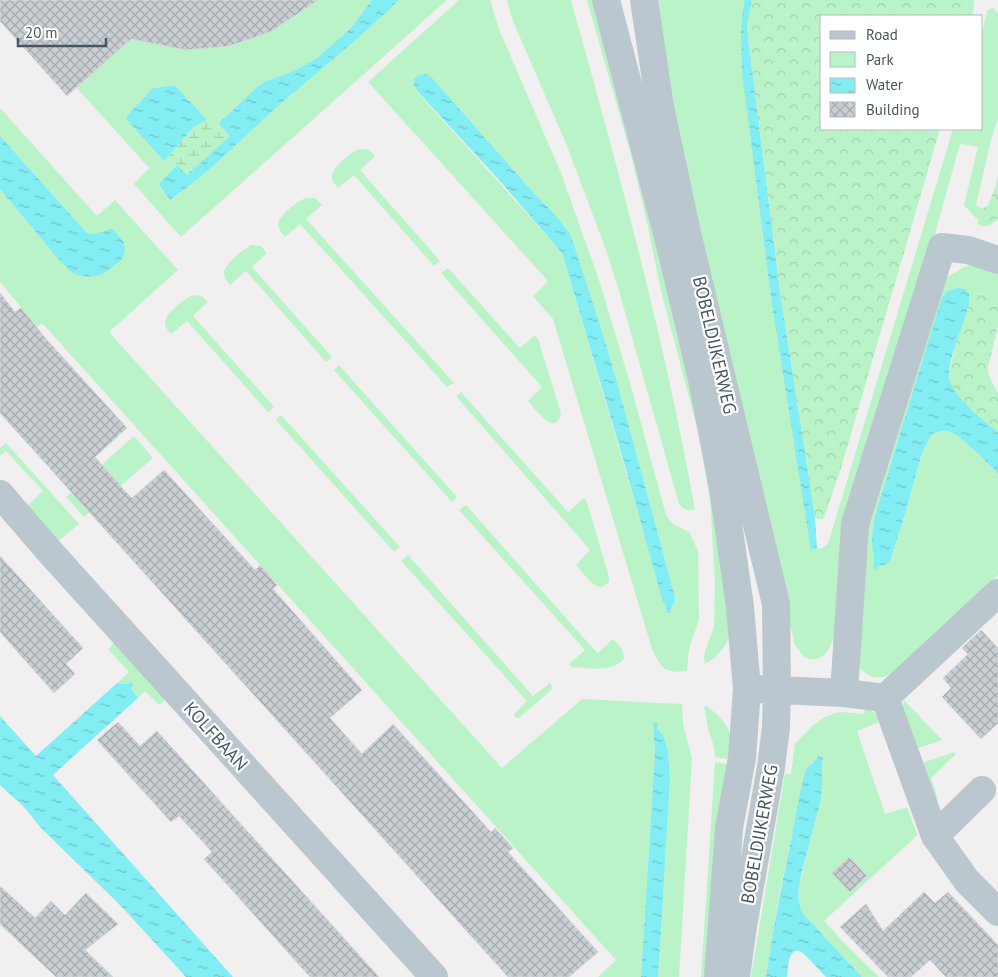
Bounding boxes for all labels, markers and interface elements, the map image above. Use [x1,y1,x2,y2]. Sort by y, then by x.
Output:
scale bar [18,15,105,47]
legend [820,15,983,130]
text: 20 m [25,23,58,42]
text: Road [866,25,898,44]
text: Park [866,50,894,69]
text: Water [866,75,903,94]
text: Building [866,100,920,119]
street label: BOBELDIJKERWEG [688,274,742,416]
street label: KOLFBAAN [179,697,253,775]
street label: BOBELDIJKERWEG [735,763,783,905]

